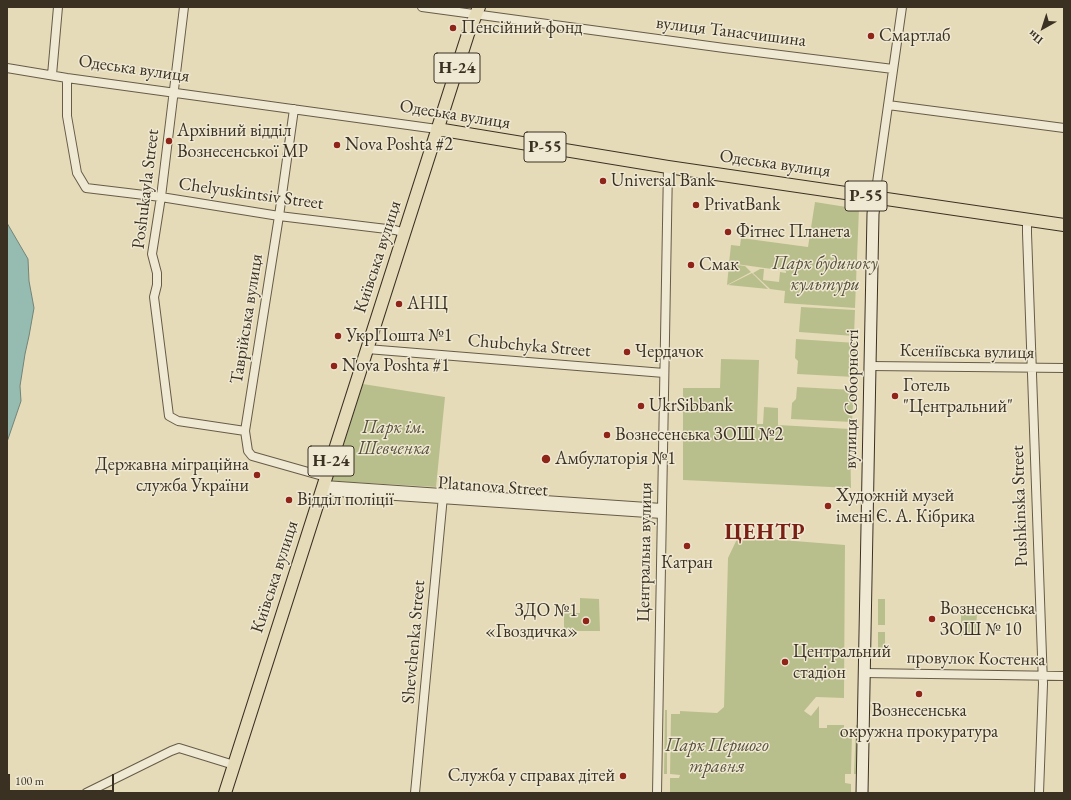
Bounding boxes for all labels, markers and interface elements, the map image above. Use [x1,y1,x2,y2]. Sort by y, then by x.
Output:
north arrow [1023,8,1063,48]
street label: вулиця Танасчишина [655,12,807,52]
place label: Пенсійний фонд [461,17,583,39]
marker: Пенсійний фонд [448,23,458,33]
place label: Смартлаб [879,25,951,47]
text: Пн [1025,27,1046,48]
marker: Смартлаб [866,31,876,41]
street label: Одеська вулиця [77,51,191,87]
road number: Н-24 [434,53,480,83]
street label: Одеська вулиця [398,96,512,134]
place label: Архівний відділ Вознесенської МР [177,120,308,162]
street label: Poshukayla Street [128,128,164,250]
road number: Р-55 [524,132,566,162]
place label: Nova Poshta #2 [345,134,453,156]
marker: Архівний відділ Вознесенської МР [164,136,174,146]
marker: Nova Poshta #2 [332,140,342,150]
street label: Одеська вулиця [718,146,832,182]
place label: Universal Bank [611,170,715,192]
street label: Chelyuskintsiv Street [177,173,325,215]
marker: Universal Bank [598,176,608,186]
road number: Р-55 [845,181,887,211]
place label: PrivatBank [704,194,780,216]
street label: Київська вулиця [350,198,406,316]
marker: PrivatBank [691,200,701,210]
place label: Фітнес Планета [736,221,850,243]
marker: Фітнес Планета [723,227,733,237]
street label: Таврійська вулиця [226,252,268,386]
park label: Парк будиноку культури [772,253,878,296]
place label: Смак [699,254,739,276]
marker: Смак [686,260,696,270]
place label: АНЦ [407,293,448,315]
marker: АНЦ [394,299,404,309]
place label: УкрПошта №1 [346,325,452,347]
street label: вулиця Соборності [840,329,864,469]
street label: Chubchyka Street [467,330,591,362]
marker: УкрПошта №1 [333,331,343,341]
street label: Ксеніївська вулиця [899,340,1035,364]
place label: Чердачок [635,341,704,363]
marker: Чердачок [622,347,632,357]
place label: Nova Poshta #1 [342,355,450,377]
marker: Nova Poshta #1 [329,361,339,371]
place label: Готель "Центральний" [903,375,1013,418]
marker: Готель "Центральний" [890,391,900,401]
place label: UkrSibbank [649,395,733,417]
marker: UkrSibbank [636,401,646,411]
park label: Парк ім. Шевченка [358,417,430,460]
place label: Вознесенська ЗОШ №2 [615,424,783,446]
marker: Вознесенська ЗОШ №2 [602,430,612,440]
street label: Pushkinska Street [1007,445,1033,567]
road number: Н-24 [308,446,354,476]
place label: Амбулаторія №1 [555,448,676,470]
marker: Амбулаторія №1 [540,453,552,465]
place label: Державна міграційна служба України [95,454,249,496]
marker: Державна міграційна служба України [252,470,262,480]
street label: Platanova Street [437,472,549,502]
street label: Центральна вулиця [633,482,657,622]
place label: Художній музей імені Є. А. Кібрика [836,485,975,528]
place label: Відділ поліції [297,489,394,511]
marker: Відділ поліції [284,495,294,505]
marker: Художній музей імені Є. А. Кібрика [823,501,833,511]
street label: Київська вулиця [247,518,303,636]
district label: ЦЕНТР [724,520,806,546]
marker: Катран [682,541,692,551]
place label: Катран [661,552,713,574]
street label: Shevchenka Street [398,579,430,705]
place label: Вознесенська ЗОШ № 10 [940,598,1035,640]
place label: ЗДО №1 «Гвоздичка» [485,600,578,642]
marker: Вознесенська ЗОШ № 10 [927,614,937,624]
marker: ЗДО №1 «Гвоздичка» [581,616,591,626]
place label: Центральний стадіон [793,641,891,684]
street label: провулок Костенка [906,647,1046,671]
marker: Центральний стадіон [780,657,790,667]
marker: Вознесенська окружна прокуратура [914,689,924,699]
place label: Вознесенська окружна прокуратура [840,700,998,742]
park label: Парк Першого травня [665,735,769,778]
place label: Служба у справах дітей [448,765,615,787]
scale bar [10,766,116,792]
marker: Служба у справах дітей [618,771,628,781]
text: 100 m [15,773,44,789]

